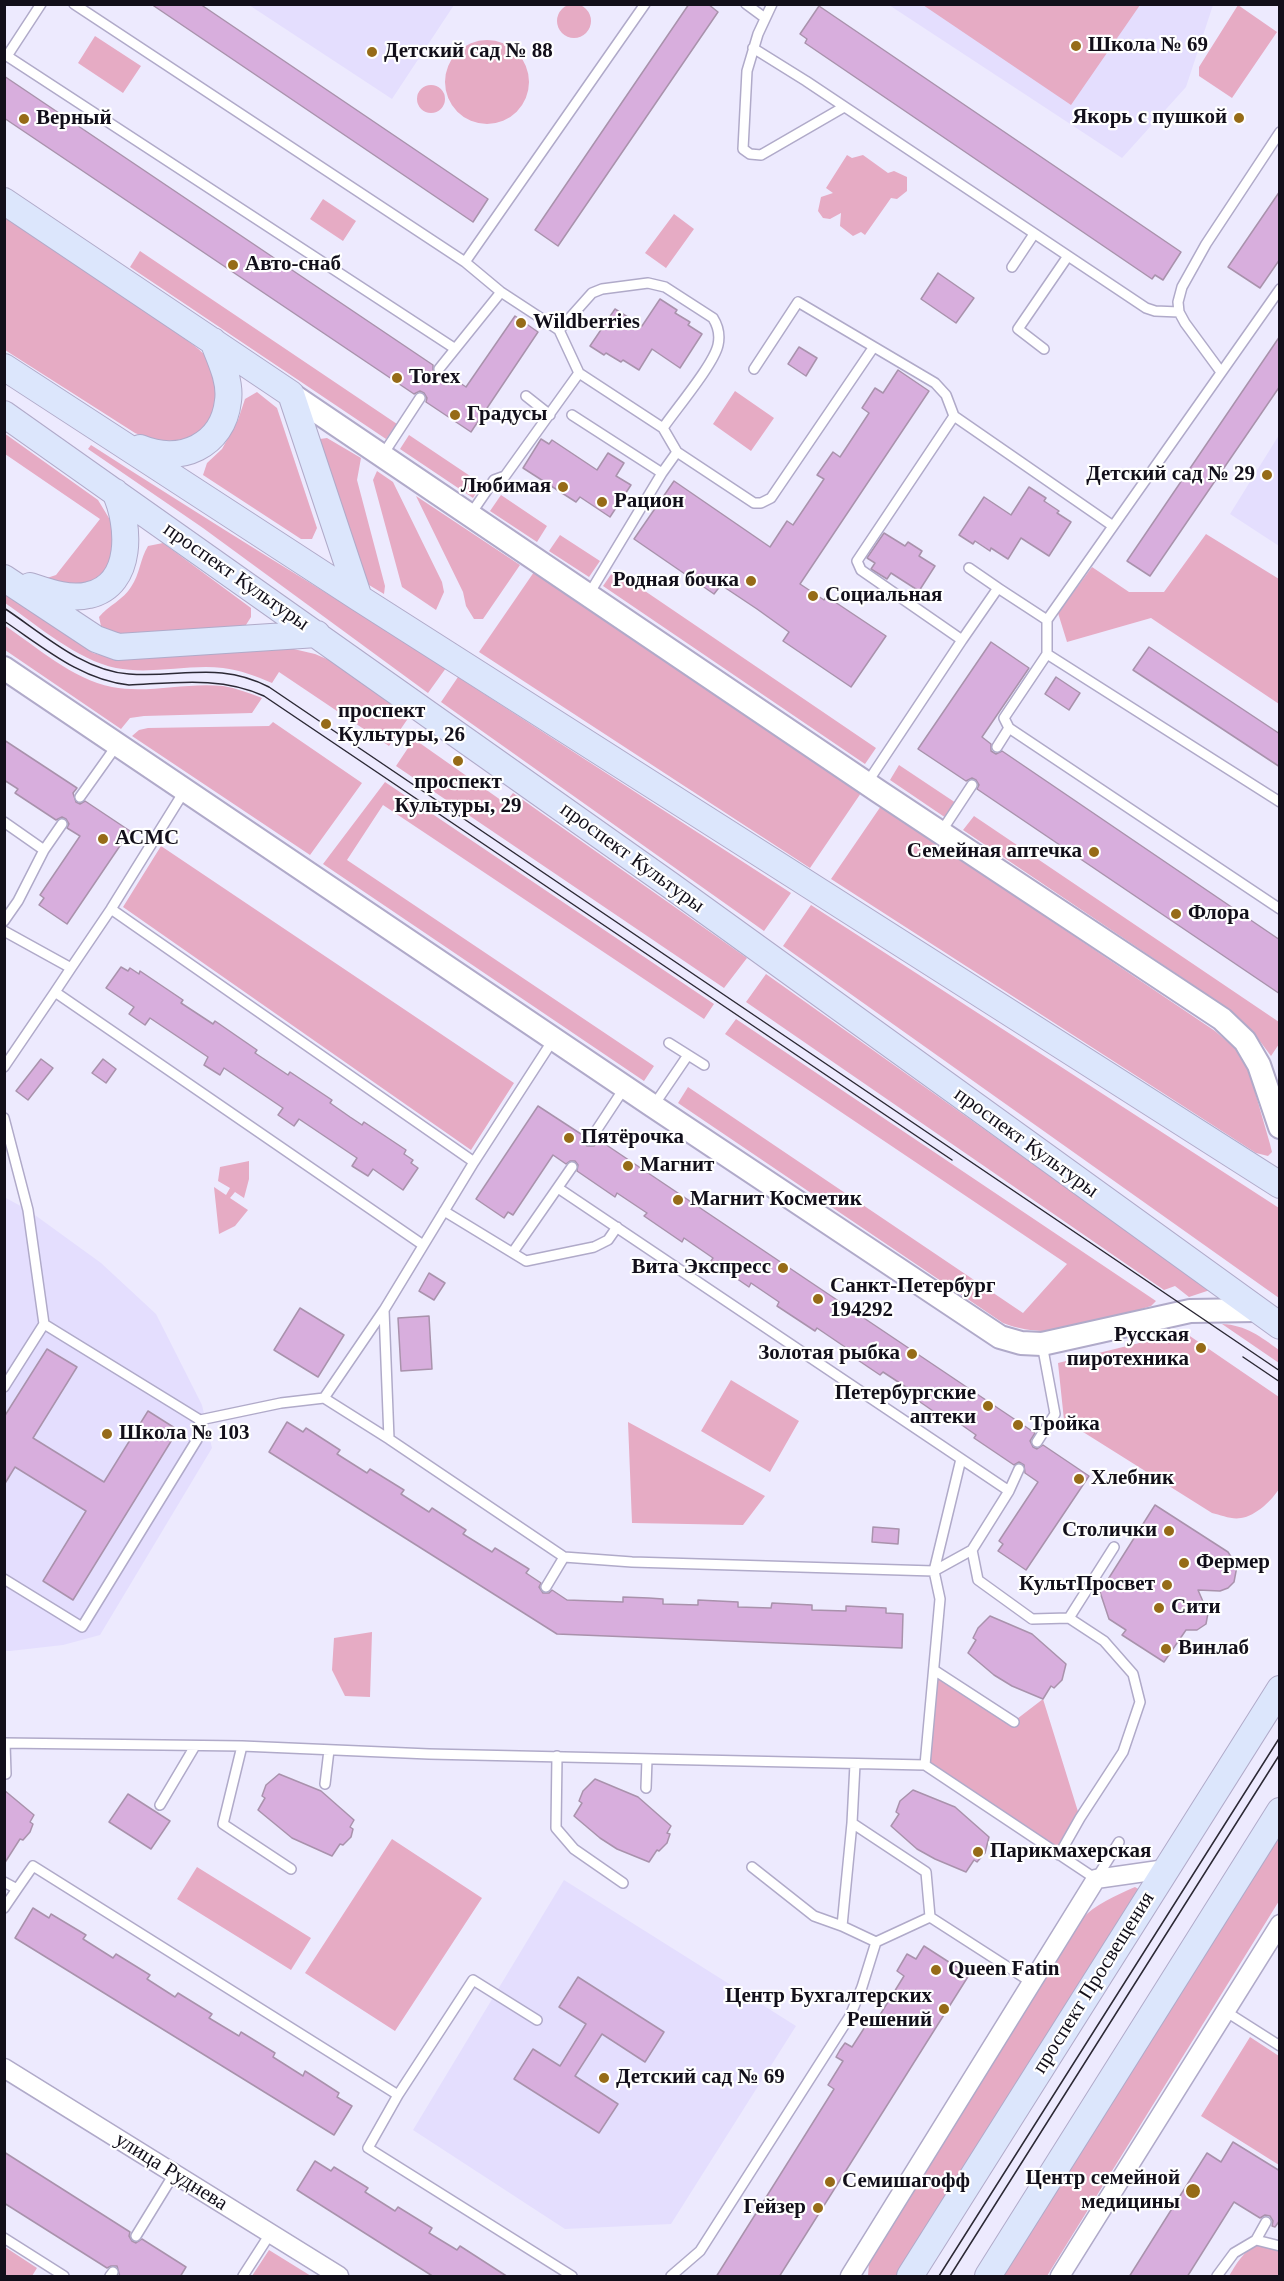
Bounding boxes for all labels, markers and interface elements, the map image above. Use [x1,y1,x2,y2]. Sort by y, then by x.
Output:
place label: Школа № 69 [1088,33,1208,59]
place label: Детский сад № 88 [384,39,553,65]
marker: Школа № 69 [1069,39,1083,53]
marker: Детский сад № 88 [365,45,379,59]
place label: Якорь с пушкой [1072,105,1227,131]
place label: Верный [36,106,112,132]
marker: Якорь с пушкой [1232,111,1246,125]
marker: Верный [17,112,31,126]
place label: Авто-снаб [245,252,341,278]
marker: Авто-снаб [226,258,240,272]
place label: Wildberries [533,310,640,336]
marker: Wildberries [514,316,528,330]
place label: Torex [409,365,460,391]
marker: Torex [390,371,404,385]
place label: Градусы [467,402,547,428]
marker: Градусы [448,408,462,422]
place label: Детский сад № 29 [1086,462,1255,488]
marker: Детский сад № 29 [1260,468,1274,482]
place label: Любимая [461,474,551,500]
marker: Любимая [556,480,570,494]
place label: Рацион [614,489,684,515]
marker: Рацион [595,495,609,509]
street label: проспект Культуры [158,517,314,637]
place label: Родная бочка [613,568,739,594]
marker: Родная бочка [744,574,758,588]
place label: Социальная [825,583,942,609]
marker: Социальная [806,589,820,603]
place label: проспект Культуры, 26 [338,699,465,749]
marker: проспект Культуры, 26 [319,717,333,731]
marker: проспект Культуры, 29 [451,754,465,768]
place label: проспект Культуры, 29 [395,770,521,820]
street label: проспект Культуры [555,797,709,919]
place label: АСМС [115,826,179,852]
marker: АСМС [96,832,110,846]
place label: Семейная аптечка [907,839,1082,865]
marker: Семейная аптечка [1087,845,1101,859]
place label: Флора [1188,901,1249,927]
marker: Флора [1169,907,1183,921]
street label: проспект Культуры [949,1082,1103,1204]
place label: Пятёрочка [581,1125,684,1151]
marker: Пятёрочка [562,1131,576,1145]
place label: Магнит [640,1153,714,1179]
marker: Магнит [621,1159,635,1173]
place label: Магнит Косметик [690,1187,862,1213]
marker: Магнит Косметик [671,1193,685,1207]
place label: Вита Экспресс [631,1255,771,1281]
marker: Вита Экспресс [776,1261,790,1275]
place label: Санкт-Петербург 194292 [830,1274,996,1324]
marker: Санкт-Петербург 194292 [811,1292,825,1306]
place label: Русская пиротехника [1067,1323,1189,1373]
place label: Золотая рыбка [758,1341,900,1367]
marker: Русская пиротехника [1194,1341,1208,1355]
marker: Золотая рыбка [905,1347,919,1361]
place label: Петербургские аптеки [835,1381,976,1431]
marker: Петербургские аптеки [981,1399,995,1413]
place label: Тройка [1030,1412,1100,1438]
marker: Тройка [1011,1418,1025,1432]
place label: Школа № 103 [119,1421,249,1447]
marker: Школа № 103 [100,1427,114,1441]
place label: Хлебник [1091,1466,1174,1492]
marker: Хлебник [1072,1472,1086,1486]
place label: Столички [1062,1518,1157,1544]
marker: Столички [1162,1524,1176,1538]
place label: Фермер [1196,1550,1270,1576]
marker: Фермер [1177,1556,1191,1570]
place label: КультПросвет [1019,1572,1155,1598]
marker: КультПросвет [1160,1578,1174,1592]
place label: Сити [1171,1595,1221,1621]
marker: Сити [1152,1601,1166,1615]
place label: Винлаб [1178,1636,1249,1662]
marker: Винлаб [1159,1642,1173,1656]
place label: Парикмахерская [990,1839,1151,1865]
marker: Парикмахерская [971,1845,985,1859]
street label: проспект Просвещения [1028,1887,1160,2079]
place label: Queen Fatin [948,1957,1059,1983]
marker: Queen Fatin [929,1963,943,1977]
place label: Центр Бухгалтерских Решений [725,1984,932,2034]
marker: Центр Бухгалтерских Решений [937,2002,951,2016]
place label: Детский сад № 69 [616,2065,785,2091]
marker: Детский сад № 69 [597,2071,611,2085]
street label: улица Руднева [110,2127,232,2217]
place label: Центр семейной медицины [1025,2166,1180,2216]
place label: Семишагофф [842,2169,970,2195]
marker: Семишагофф [823,2175,837,2189]
marker: Центр семейной медицины [1184,2182,1202,2200]
place label: Гейзер [743,2195,806,2221]
marker: Гейзер [811,2201,825,2215]

